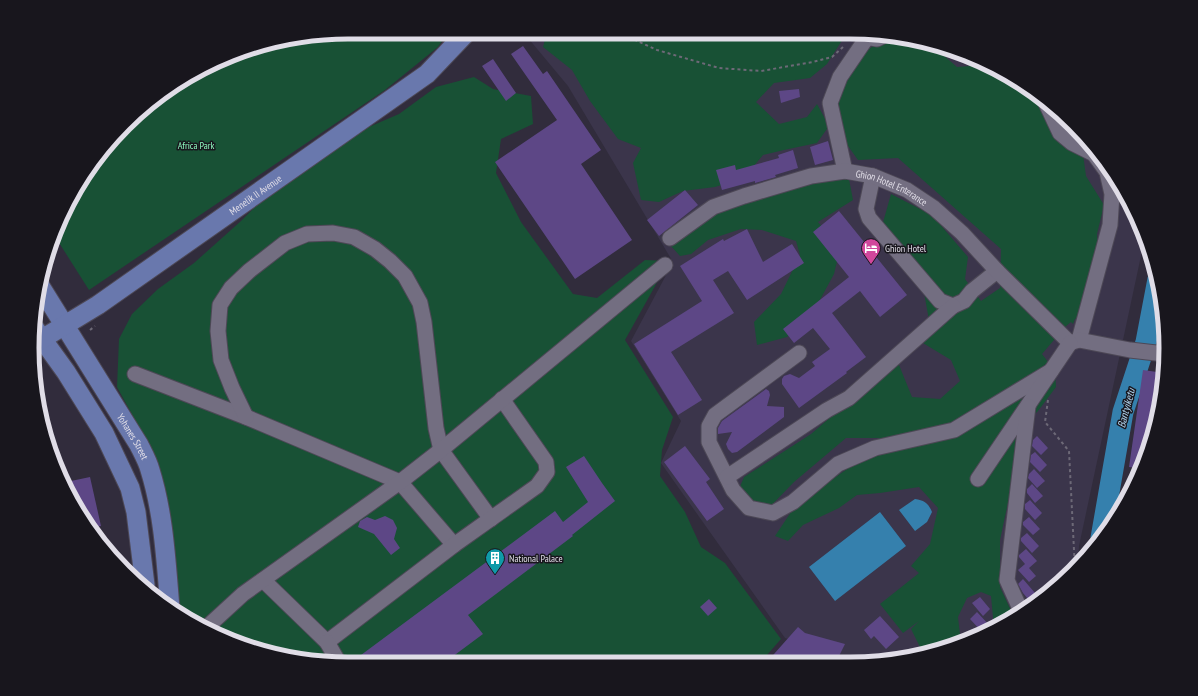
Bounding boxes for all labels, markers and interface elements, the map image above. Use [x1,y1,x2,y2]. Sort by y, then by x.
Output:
park label: Africa Park [178,139,214,152]
street label: Ghion Hotel Enterance [855,167,930,208]
street label: Menelik II Avenue [227,172,284,217]
hotel icon: Ghion Hotel [860,237,882,265]
place label: Ghion Hotel [885,242,927,255]
water label: Bantyiketu [1114,386,1138,429]
street label: Yohanes Street [114,411,152,462]
building icon: National Palace [484,547,506,575]
place label: National Palace [509,552,563,565]

